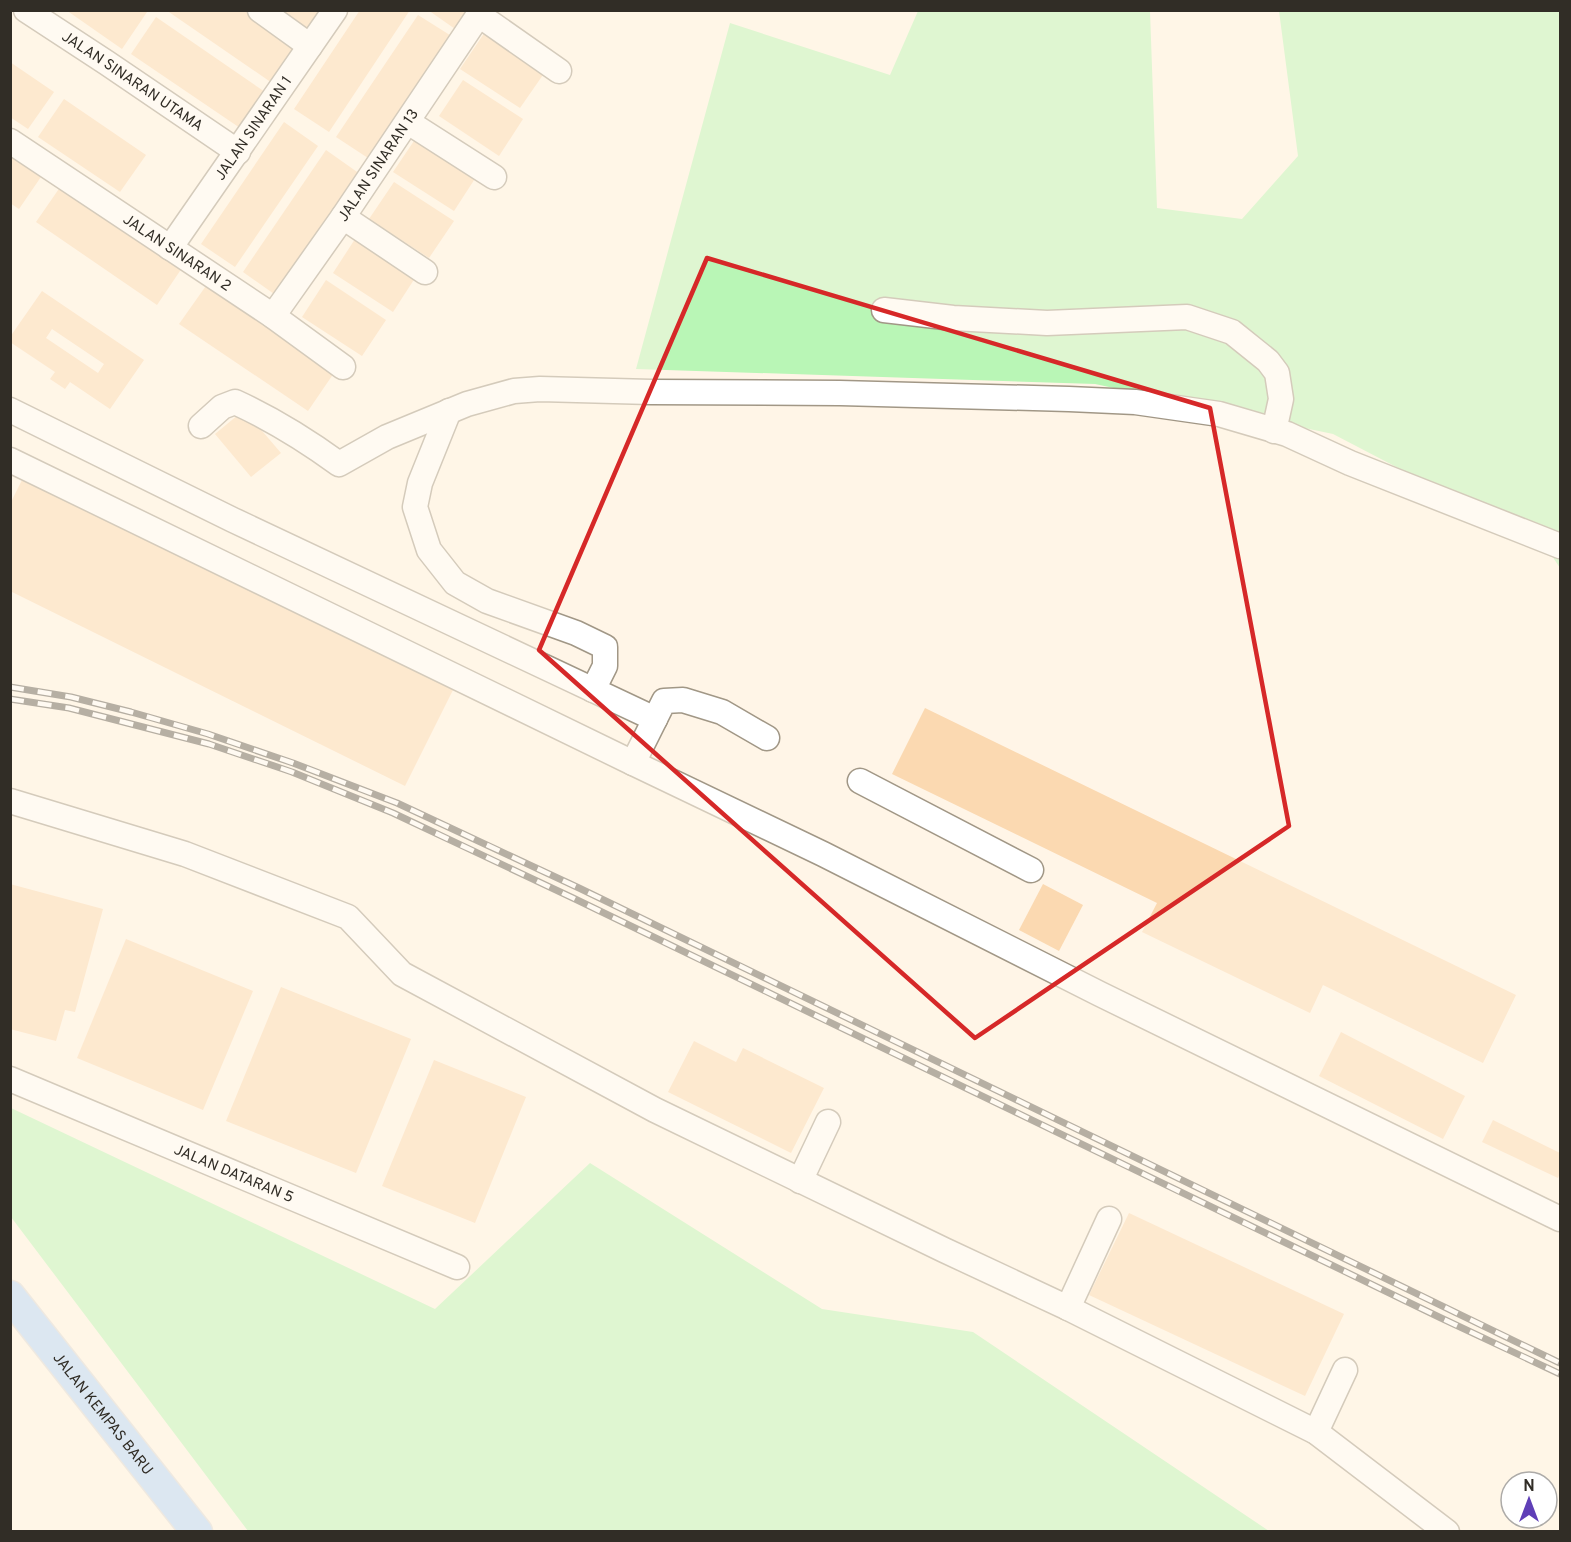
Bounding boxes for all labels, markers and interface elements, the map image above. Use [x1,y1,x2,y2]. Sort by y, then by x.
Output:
street label: JALAN SINARAN UTAMA [57,28,206,136]
street label: JALAN SINARAN 1 [212,73,297,185]
street label: JALAN SINARAN 13 [335,106,424,226]
street label: JALAN SINARAN 2 [119,211,234,297]
street label: JALAN DATARAN 5 [171,1141,296,1208]
street label: JALAN KEMPAS BARU [48,1350,156,1479]
north arrow [1499,1470,1559,1530]
text: N [1523,1477,1535,1497]

